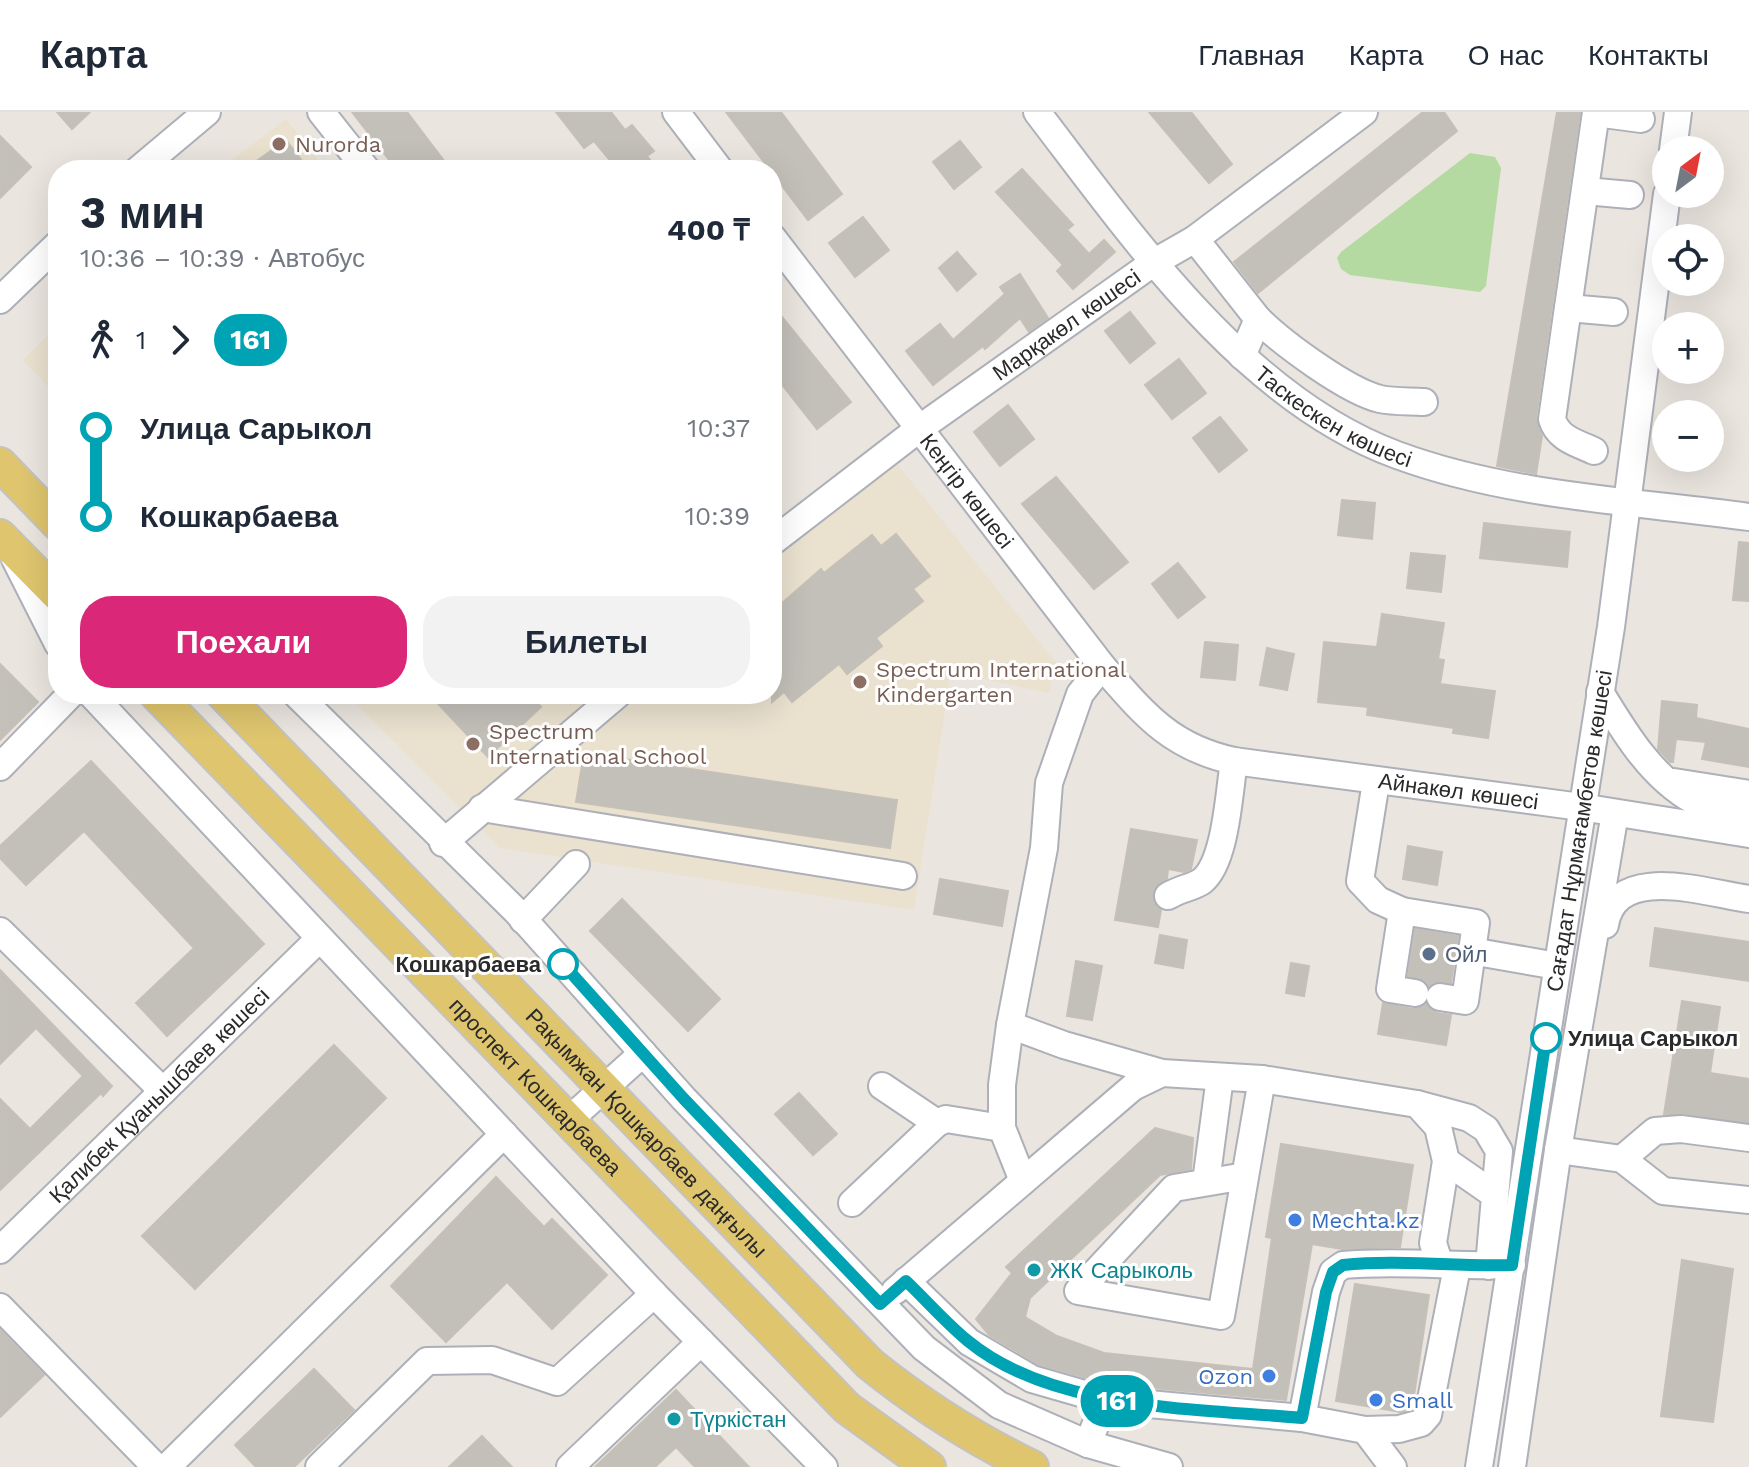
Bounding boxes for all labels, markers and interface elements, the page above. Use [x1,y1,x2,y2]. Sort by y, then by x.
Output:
text: Карта [40,33,147,77]
text: Главная [1198,39,1305,72]
text: Карта [1349,39,1424,72]
text: О нас [1468,39,1544,72]
text: Контакты [1588,39,1709,72]
place label: Nurorda [295,132,381,157]
marker: Nurorda [270,135,288,153]
north arrow [1652,136,1724,208]
map controls [1652,136,1724,472]
text: 3 мин [80,187,205,239]
text: 400 ₸ [667,212,750,247]
button: locate [1652,224,1724,296]
text: 10:36 – 10:39 · Автобус [80,243,365,273]
street label: Марқакөл көшесі [988,264,1145,385]
button: + [1652,312,1724,384]
icon: walk [80,318,124,362]
icon: forward [158,318,202,362]
text: 161 [230,323,271,356]
text: 1 [136,325,146,355]
street label: Таскескен көшесі [1250,361,1415,472]
button: − [1652,400,1724,472]
text: Улица Сарыкол [140,411,372,446]
text: 10:37 [687,413,750,443]
street label: Кеңгір көшесі [915,428,1019,553]
text: Кошкарбаева [140,499,338,534]
text: 10:39 [685,501,750,531]
button: Поехали [80,596,407,688]
button: Билеты [423,596,750,688]
place label: Spectrum International Kindergarten [876,657,1127,707]
street label: Сағадат Нұрмағамбетов көшесі [1541,668,1617,993]
marker: Spectrum International Kindergarten [851,673,869,691]
place label: Spectrum International School [489,719,707,769]
marker: Spectrum International School [464,735,482,753]
street label: Айнакөл көшесі [1377,768,1540,814]
place label: Ойл [1445,942,1487,967]
marker: Ойл [1420,945,1438,963]
marker: Кошкарбаева [548,949,578,979]
place label: Кошкарбаева [396,952,542,977]
street label: Қалибек Қуанышбаев көшесі [44,982,274,1208]
street label: проспект Кошкарбаева [444,993,628,1181]
street label: Рақымжан Қошқарбаев даңғылы [521,1003,772,1262]
marker: Улица Сарыкол [1531,1023,1561,1053]
place label: Улица Сарыкол [1568,1026,1738,1051]
place label: Mechta.kz [1311,1208,1420,1233]
marker: Mechta.kz [1286,1211,1304,1229]
place label: ЖК Сарыколь [1050,1258,1193,1283]
marker: ЖК Сарыколь [1025,1261,1043,1279]
place label: Ozon [1198,1364,1253,1389]
marker: Ozon [1260,1367,1278,1385]
line badge: 161 [1071,1375,1163,1427]
text: 161 [1097,1384,1137,1417]
place label: Small [1392,1388,1453,1413]
marker: Small [1367,1391,1385,1409]
place label: Түркістан [690,1407,786,1432]
marker: Түркістан [665,1410,683,1428]

